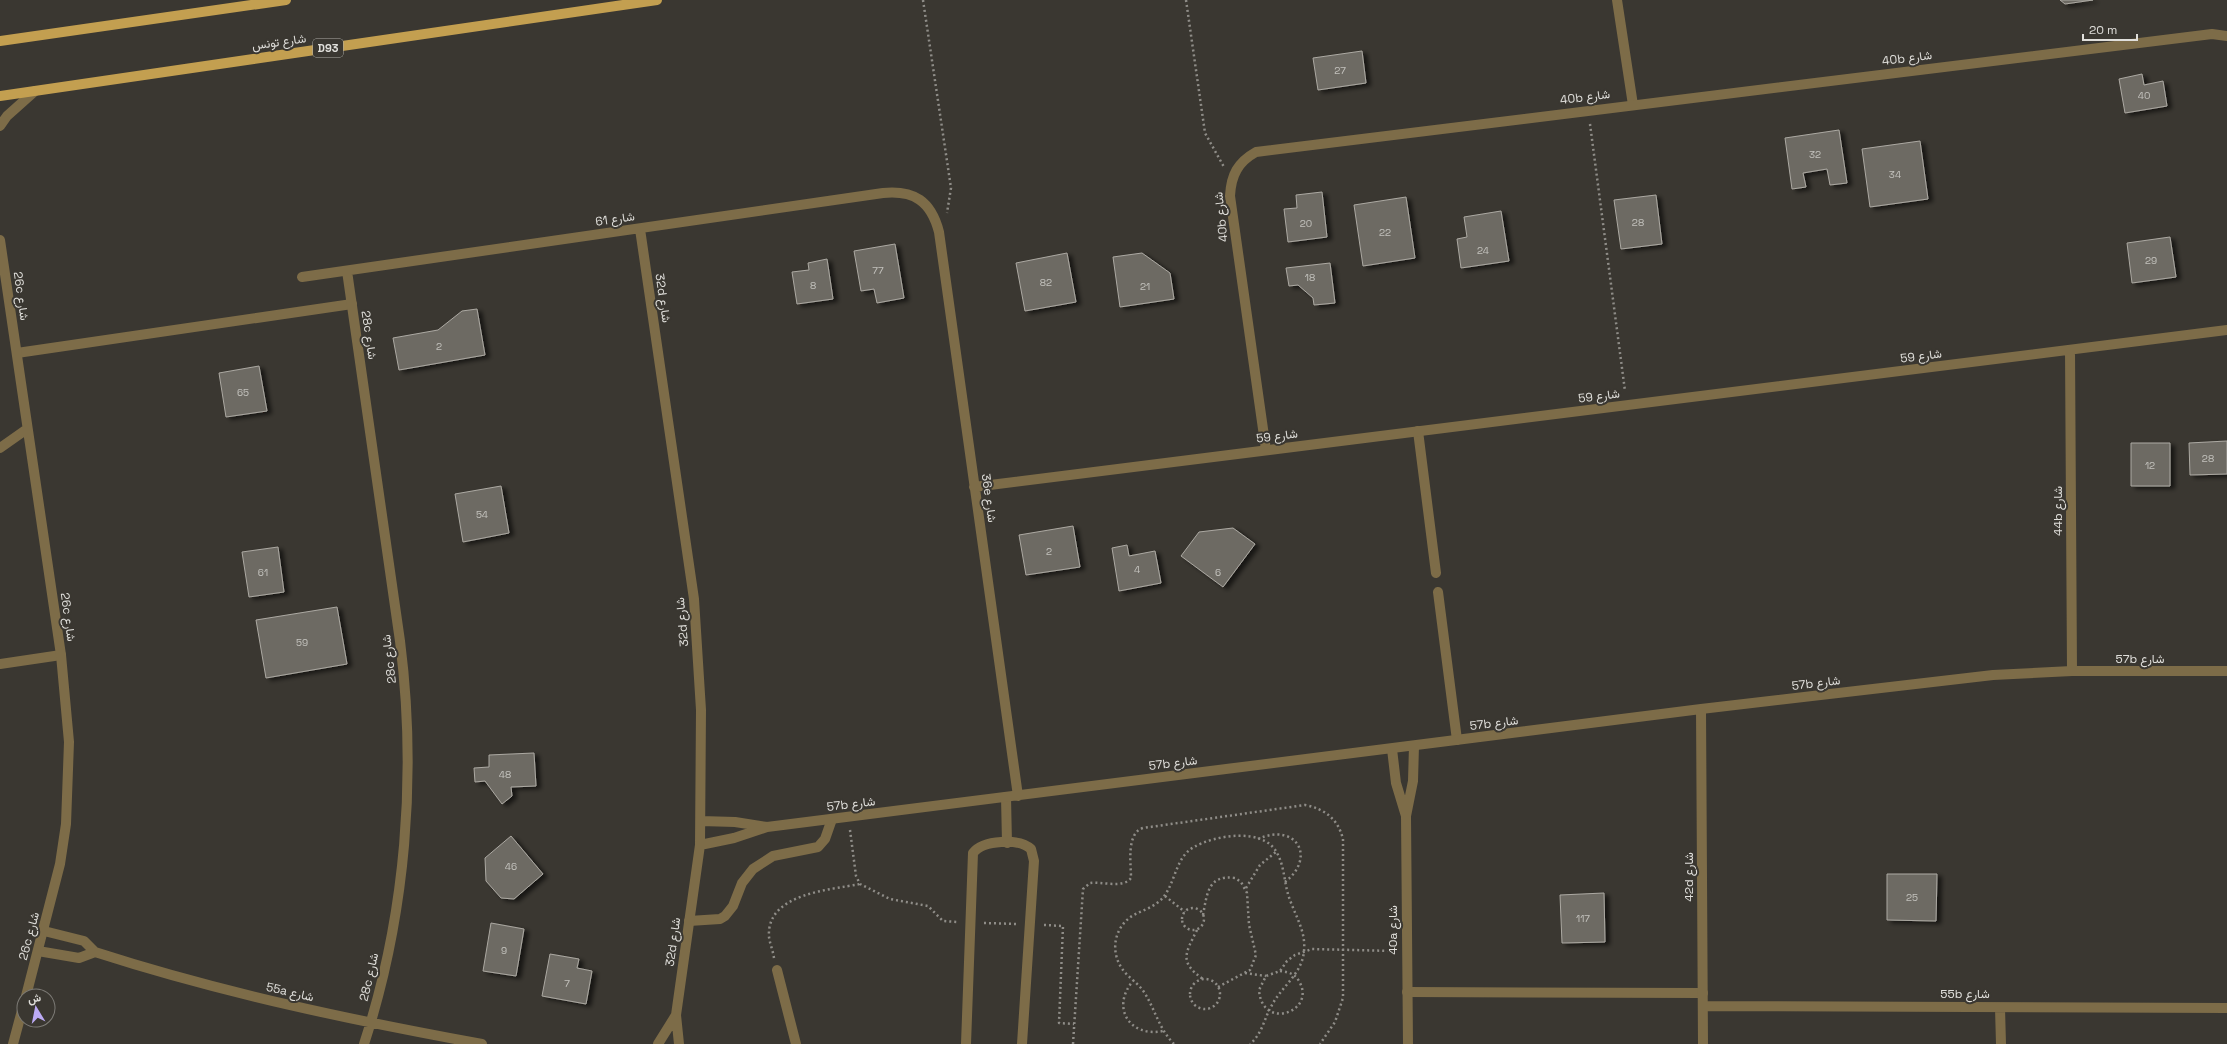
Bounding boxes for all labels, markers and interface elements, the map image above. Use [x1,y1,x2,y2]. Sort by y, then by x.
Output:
scale bar [2083,16,2137,42]
text: 20 m [2089,22,2117,38]
street label: شارع تونس [251,30,307,55]
road number: D93 [313,39,343,57]
street label: 40b شارع [1881,47,1933,70]
house number: 27 [1334,64,1346,77]
street label: 40b شارع [1559,86,1611,109]
house number: 40 [2138,89,2150,102]
house number: 32 [1809,148,1821,161]
house number: 34 [1889,168,1901,181]
street label: 40b شارع [1210,191,1233,243]
street label: شارع 61 [594,208,636,231]
house number: 28 [1632,216,1644,229]
house number: 20 [1300,217,1312,230]
house number: 22 [1379,226,1391,239]
house number: 24 [1477,244,1489,257]
house number: 29 [2145,254,2157,267]
house number: 77 [872,264,884,277]
street label: 26c شارع [9,271,32,322]
house number: 18 [1305,271,1315,284]
street label: 32d شارع [651,272,674,324]
house number: 82 [1040,276,1052,289]
house number: 8 [810,279,816,292]
house number: 21 [1140,280,1150,293]
street label: 28c شارع [357,310,380,361]
house number: 2 [436,340,442,353]
street label: شارع 59 [1899,346,1943,367]
house number: 65 [237,386,249,399]
street label: شارع 59 [1577,386,1621,407]
street label: شارع 59 [1255,426,1299,447]
house number: 28 [2202,452,2214,465]
house number: 12 [2145,459,2155,472]
street label: 36e شارع [977,473,1000,523]
street label: 44b شارع [2050,486,2067,536]
house number: 54 [476,508,488,521]
house number: 2 [1046,545,1052,558]
house number: 4 [1134,563,1140,576]
house number: 61 [258,566,268,579]
house number: 6 [1215,566,1221,579]
street label: 26c شارع [56,592,79,643]
street label: 32d شارع [672,597,693,647]
street label: 28c شارع [378,634,401,684]
house number: 59 [296,636,308,649]
street label: 57b شارع [2116,651,2164,668]
street label: 57b شارع [1791,672,1841,695]
street label: 57b شارع [1469,712,1519,735]
street label: 57b شارع [1148,752,1198,775]
house number: 48 [499,768,511,781]
street label: 57b شارع [826,793,876,816]
street label: 42d شارع [1681,852,1698,902]
house number: 46 [505,860,517,873]
house number: 25 [1906,891,1918,904]
street label: 40a شارع [1385,905,1402,955]
street label: 26c شارع [15,910,44,962]
house number: 117 [1576,912,1590,925]
street label: 32d شارع [662,916,685,968]
house number: 9 [501,944,507,957]
street label: 28c شارع [356,951,383,1003]
house number: 7 [564,977,570,990]
street label: 55a شارع [264,979,315,1006]
street label: 55b شارع [1940,986,1990,1003]
north arrow [16,988,56,1028]
text: ش [27,990,42,1006]

